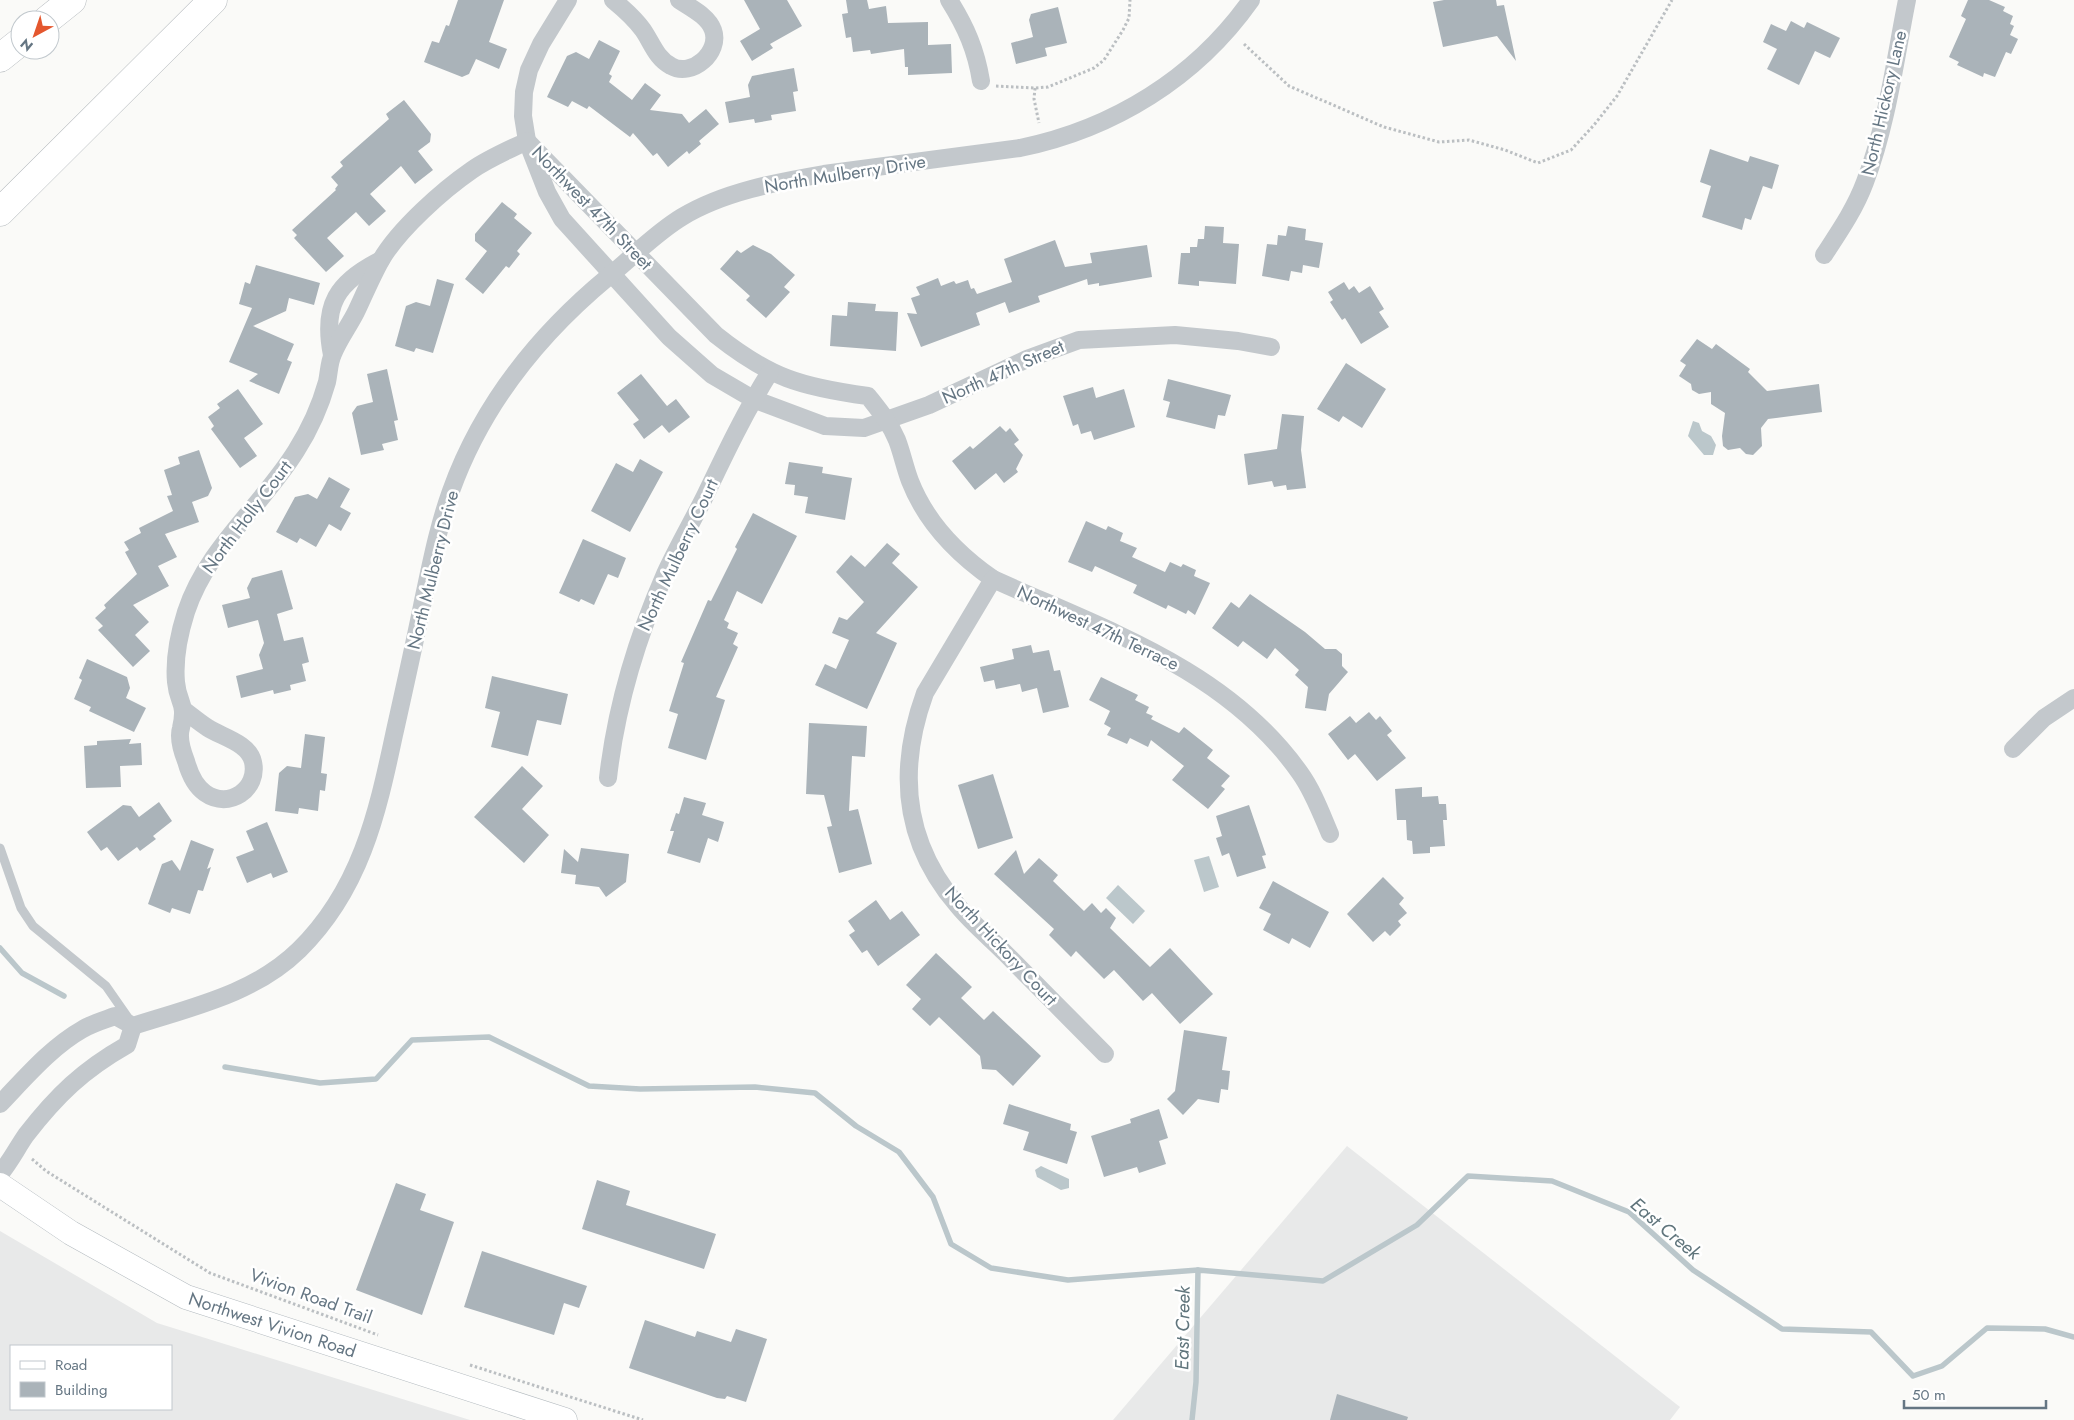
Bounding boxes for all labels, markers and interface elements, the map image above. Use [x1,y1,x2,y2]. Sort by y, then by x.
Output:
north arrow [10,10,60,60]
street label: North Hickory Lane [1855,28,1913,178]
text: N [16,34,37,56]
street label: Northwest 47th Street [526,140,659,276]
street label: North Mulberry Drive [762,148,928,200]
street label: North 47th Street [938,333,1069,411]
street label: North Holly Court [196,455,299,579]
street label: North Mulberry Court [631,474,725,635]
street label: North Mulberry Drive [401,488,465,652]
street label: Northwest 47th Terrace [1013,579,1183,677]
street label: North Hickory Court [939,880,1064,1012]
water label: East Creek [1625,1191,1707,1266]
street label: Vivion Road Trail [246,1262,376,1330]
water label: East Creek [1168,1285,1197,1370]
street label: Northwest Vivion Road [185,1286,359,1364]
legend [10,1345,172,1410]
text: Road [55,1354,87,1376]
scale bar [1904,1378,2046,1410]
text: Building [55,1379,107,1401]
text: 50 m [1912,1384,1946,1406]

